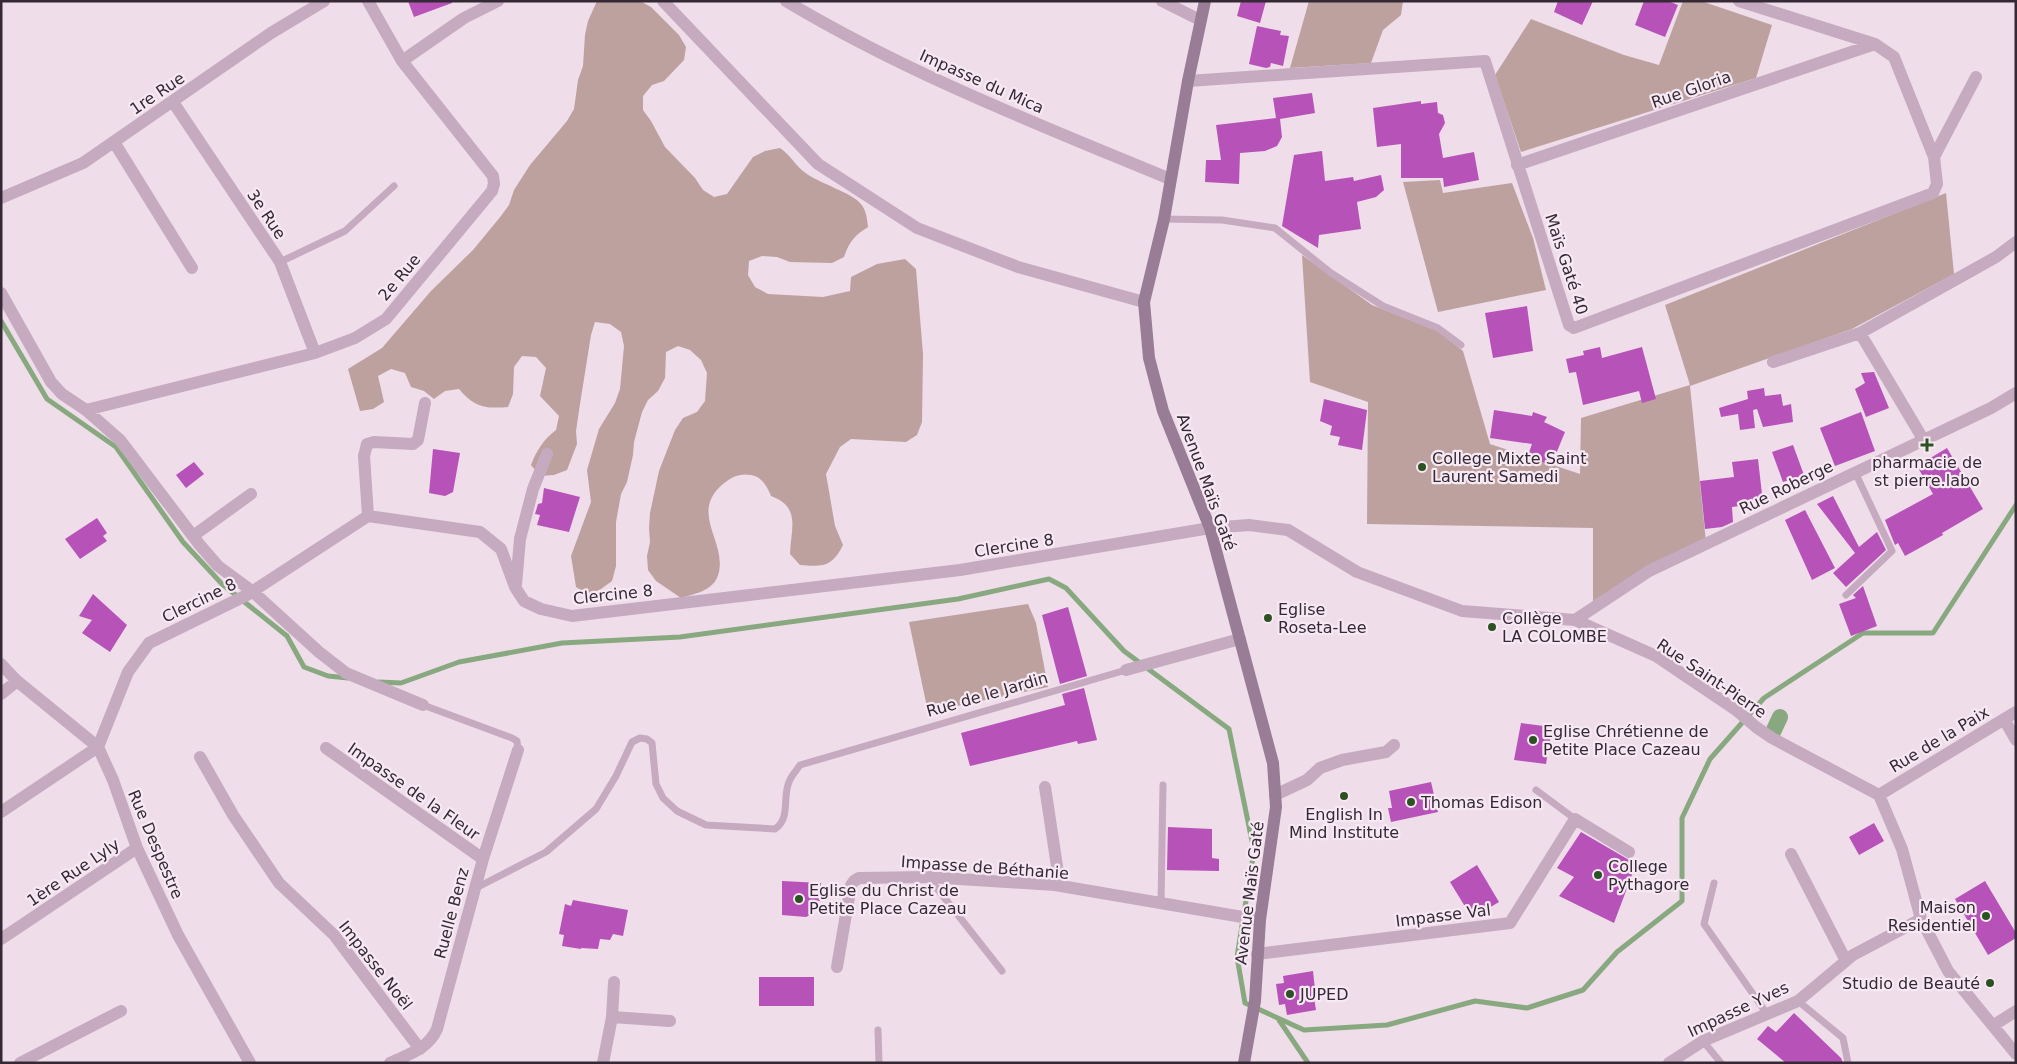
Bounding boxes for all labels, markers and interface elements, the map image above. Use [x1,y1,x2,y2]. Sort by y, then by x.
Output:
street label: Impasse du Mica [917,46,1047,117]
street label: Rue Gloria [1649,67,1733,112]
street label: 1re Rue [126,68,188,119]
street label: 3e Rue [243,186,290,243]
street label: Maïs Gaté 40 [1541,211,1592,317]
street label: 2e Rue [374,250,424,305]
street label: Avenue Maïs Gaté [1173,411,1240,553]
marker: pharmacie de st pierre.labo [1921,439,1933,451]
place label: College Mixte Saint Laurent Samedi [1432,449,1587,486]
place label: pharmacie de st pierre.labo [1872,453,1982,490]
street label: Rue Roberge [1736,457,1836,518]
marker: College Mixte Saint Laurent Samedi [1416,461,1428,473]
street label: Clercine 8 [973,530,1055,561]
street label: Clercine 8 [159,574,239,627]
street label: Clercine 8 [572,581,654,608]
place label: Eglise Roseta-Lee [1278,600,1367,637]
place label: Collège LA COLOMBE [1502,609,1607,646]
marker: Eglise Roseta-Lee [1262,612,1274,624]
marker: Collège LA COLOMBE [1486,621,1498,633]
street label: Rue Saint-Pierre [1653,635,1770,722]
street label: Rue de le Jardin [924,668,1050,721]
street label: Rue de la Paix [1886,702,1992,777]
place label: Eglise Chrétienne de Petite Place Cazeau [1543,722,1709,759]
marker: Eglise Chrétienne de Petite Place Cazeau [1527,734,1539,746]
street label: Impasse de la Fleur [344,739,484,844]
street label: Rue Despestre [124,787,187,902]
marker: English In Mind Institute [1338,790,1350,802]
place label: Thomas Edison [1420,793,1543,812]
marker: Thomas Edison [1405,796,1417,808]
place label: English In Mind Institute [1289,805,1399,842]
street label: Avenue Maïs Gaté [1231,820,1268,966]
street label: 1ère Rue Lyly [23,834,123,910]
street label: Impasse de Béthanie [900,852,1070,883]
place label: College Pythagore [1608,857,1689,894]
street label: Ruelle Benz [430,865,473,961]
marker: College Pythagore [1592,869,1604,881]
place label: Eglise du Christ de Petite Place Cazeau [809,881,967,918]
marker: Eglise du Christ de Petite Place Cazeau [793,893,805,905]
place label: Maison Residentiel [1888,898,1976,935]
street label: Impasse Val [1394,900,1492,931]
marker: Maison Residentiel [1980,910,1992,922]
street label: Impasse Noël [335,917,416,1014]
place label: Studio de Beauté [1842,974,1980,993]
marker: Studio de Beauté [1984,977,1996,989]
street label: Impasse Yves [1685,978,1792,1041]
place label: JUPED [1299,985,1349,1004]
marker: JUPED [1284,988,1296,1000]

